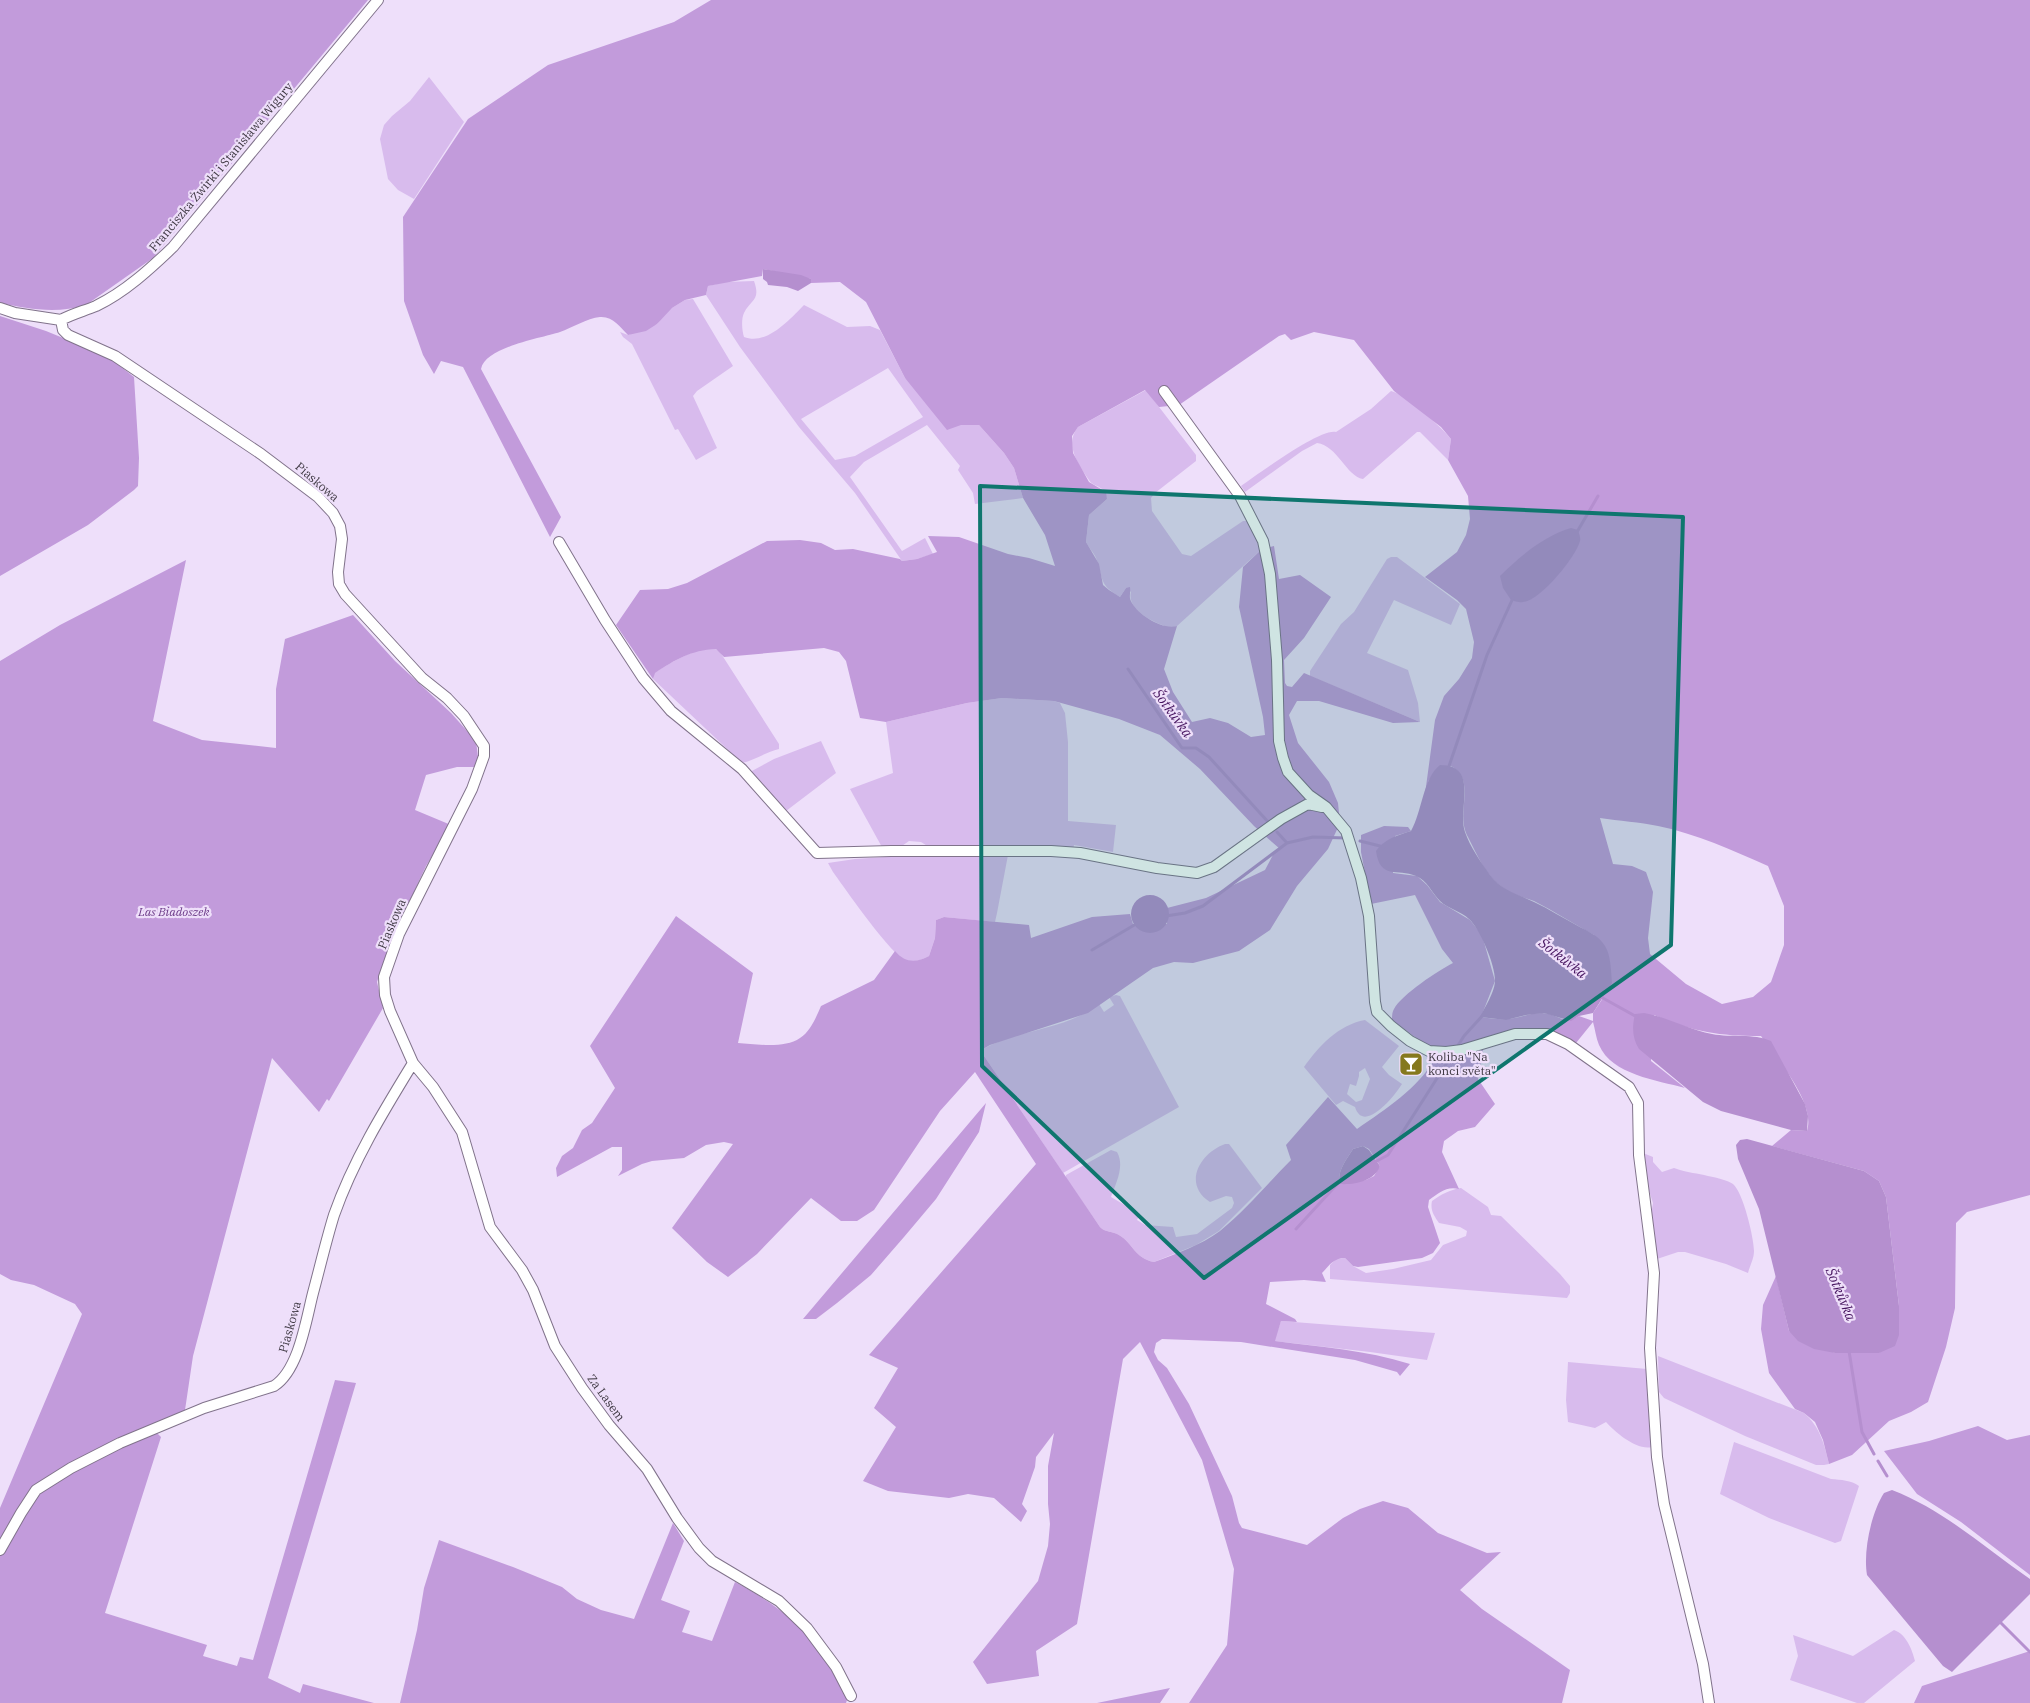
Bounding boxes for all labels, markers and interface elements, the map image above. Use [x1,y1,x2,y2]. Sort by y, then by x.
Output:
street label: Franciszka Żwirki i Stanisława Wigury [145,79,296,254]
street label: Piaskowa [292,459,343,505]
water label: Šotkůvka [1149,684,1198,741]
street label: Piaskowa [374,896,409,951]
park label: Las Biadoszek [137,904,210,919]
water label: Šotkůvka [1535,932,1592,983]
place label: Koliba "Na konci světa" [1428,1049,1496,1078]
bar icon: Koliba "Na konci světa" [1398,1051,1424,1077]
water label: Šotkůvka [1821,1263,1861,1324]
street label: Piaskowa [275,1299,304,1354]
street label: Za Lasem [584,1371,629,1425]

